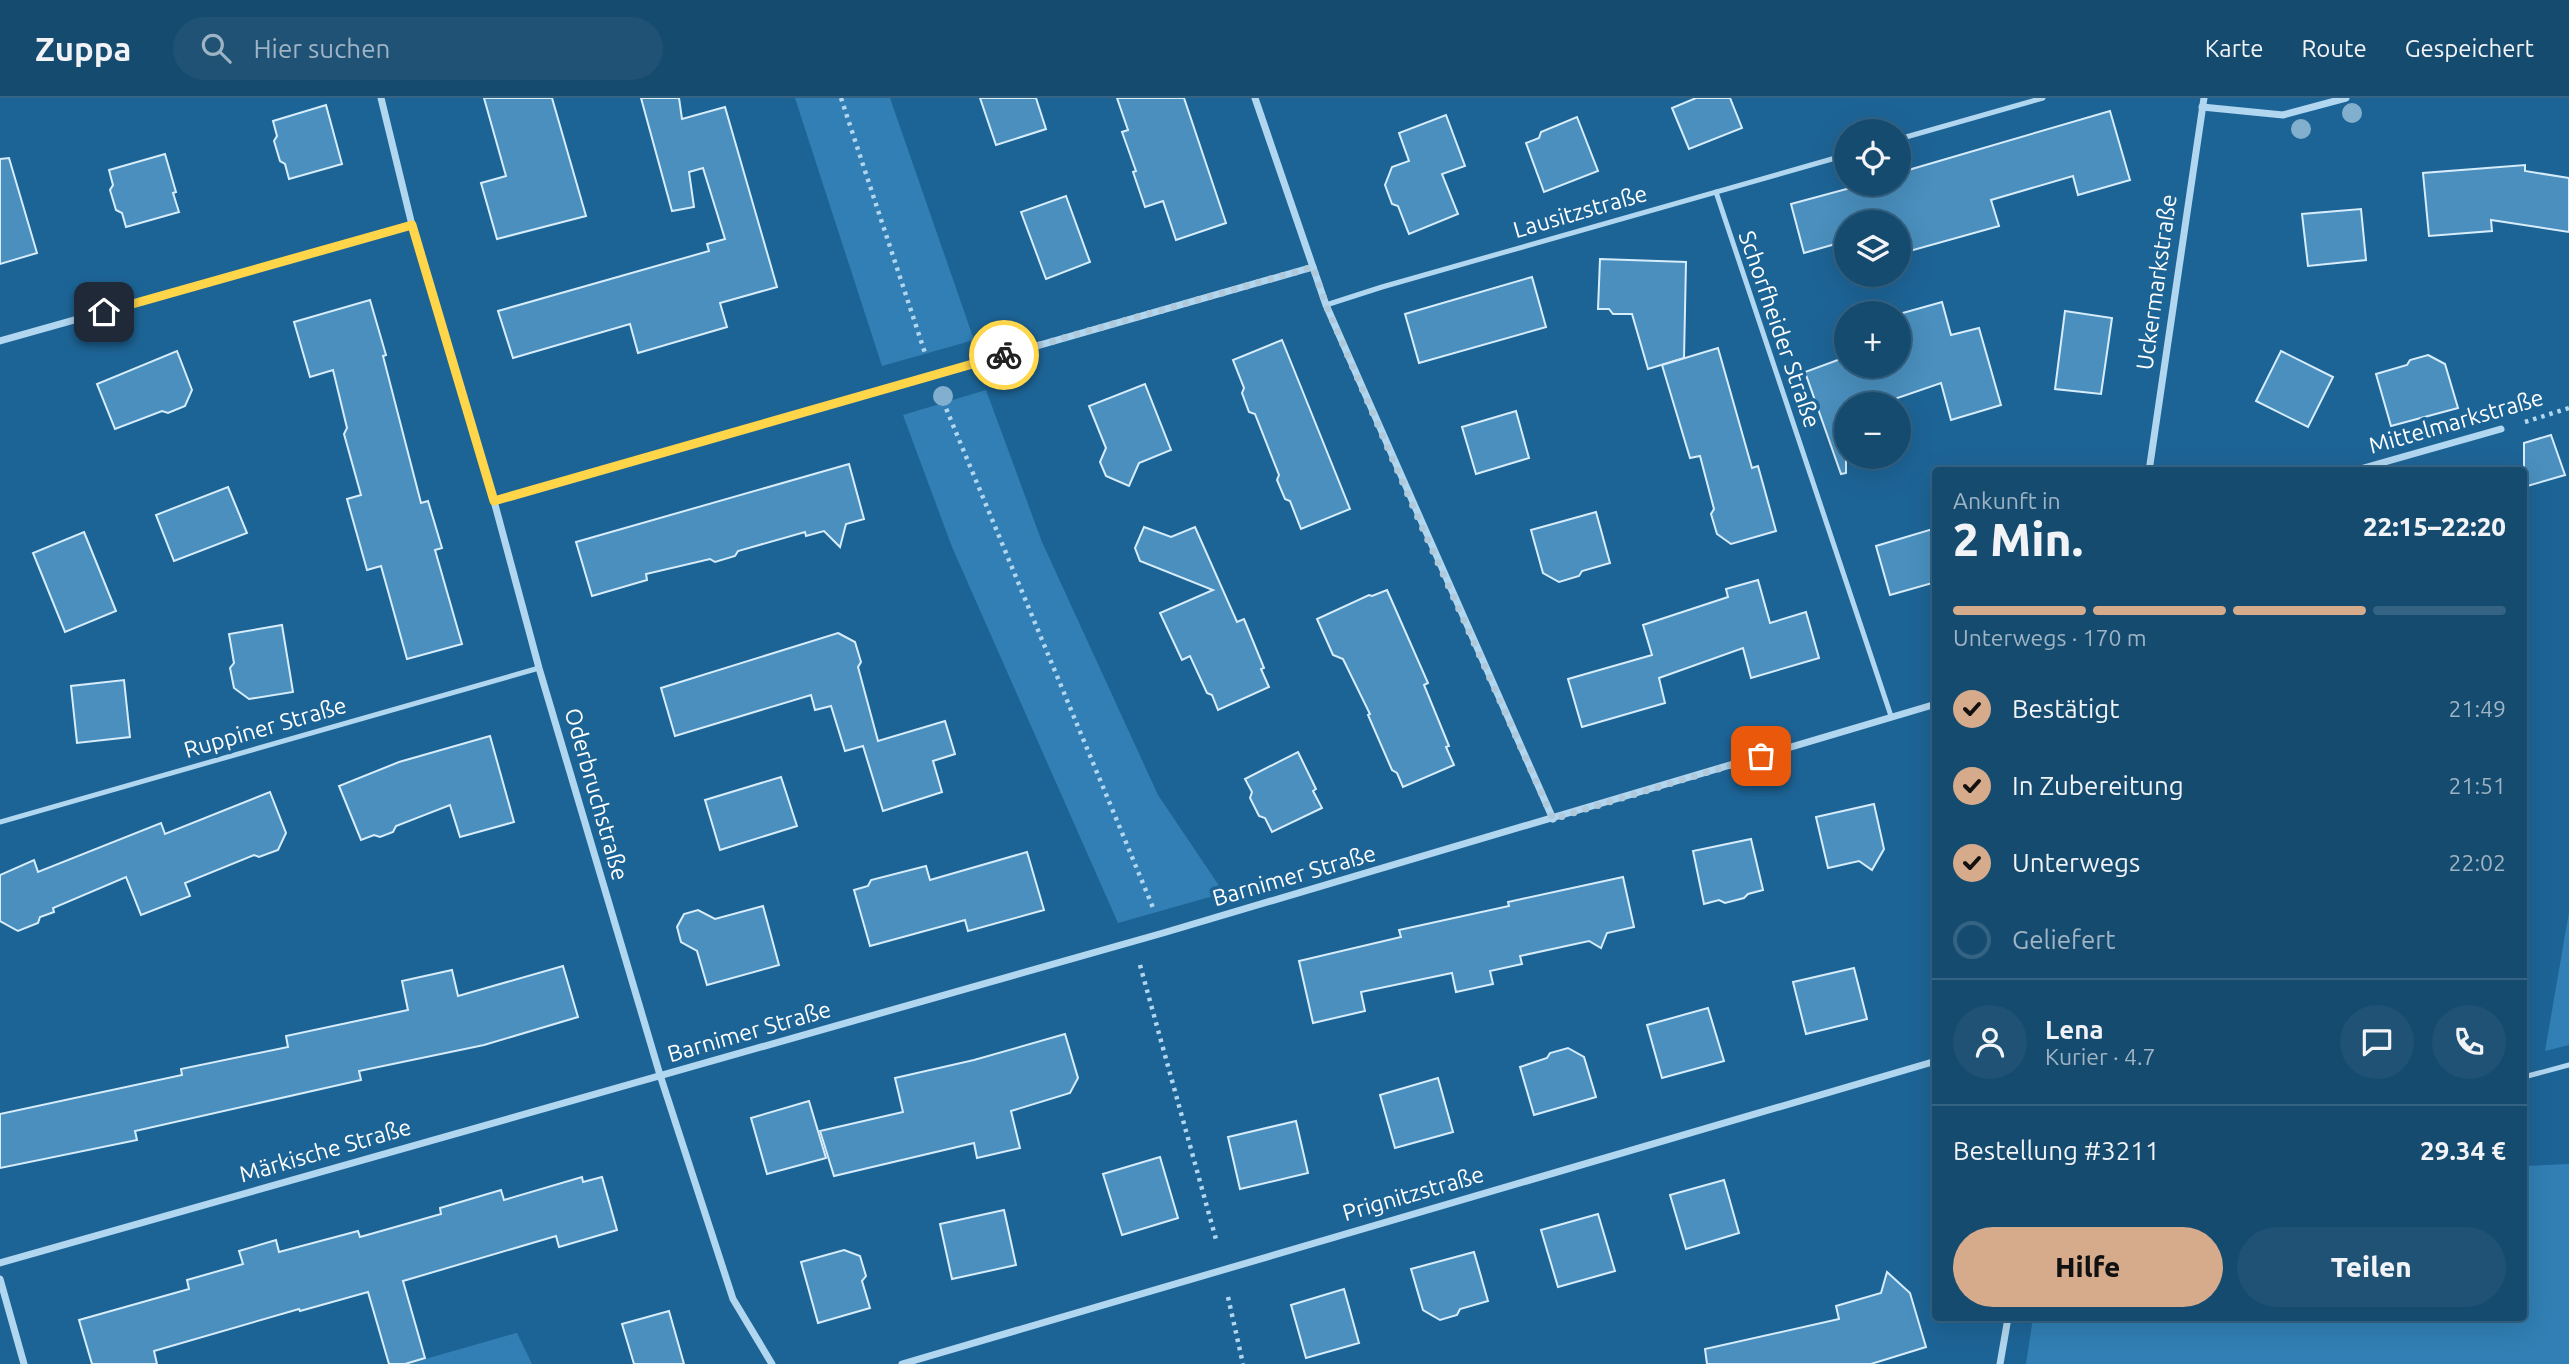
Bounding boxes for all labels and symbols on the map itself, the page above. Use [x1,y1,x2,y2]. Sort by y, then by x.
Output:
street label: Lausitzstraße [1510,180,1650,242]
street label: Uckermarkstraße [2131,193,2181,371]
street label: Schorfheider Straße [1735,227,1825,431]
pin [74,282,134,342]
courier [969,320,1039,390]
street label: Mittelmarkstraße [2366,384,2546,458]
street label: Ruppiner Straße [181,692,349,762]
street label: Oderbruchstraße [560,705,634,883]
pin [1731,726,1791,786]
street label: Barnimer Straße [1210,840,1378,910]
street label: Barnimer Straße [665,996,833,1066]
street label: Märkische Straße [236,1113,414,1187]
street label: Prignitzstraße [1340,1161,1486,1225]

